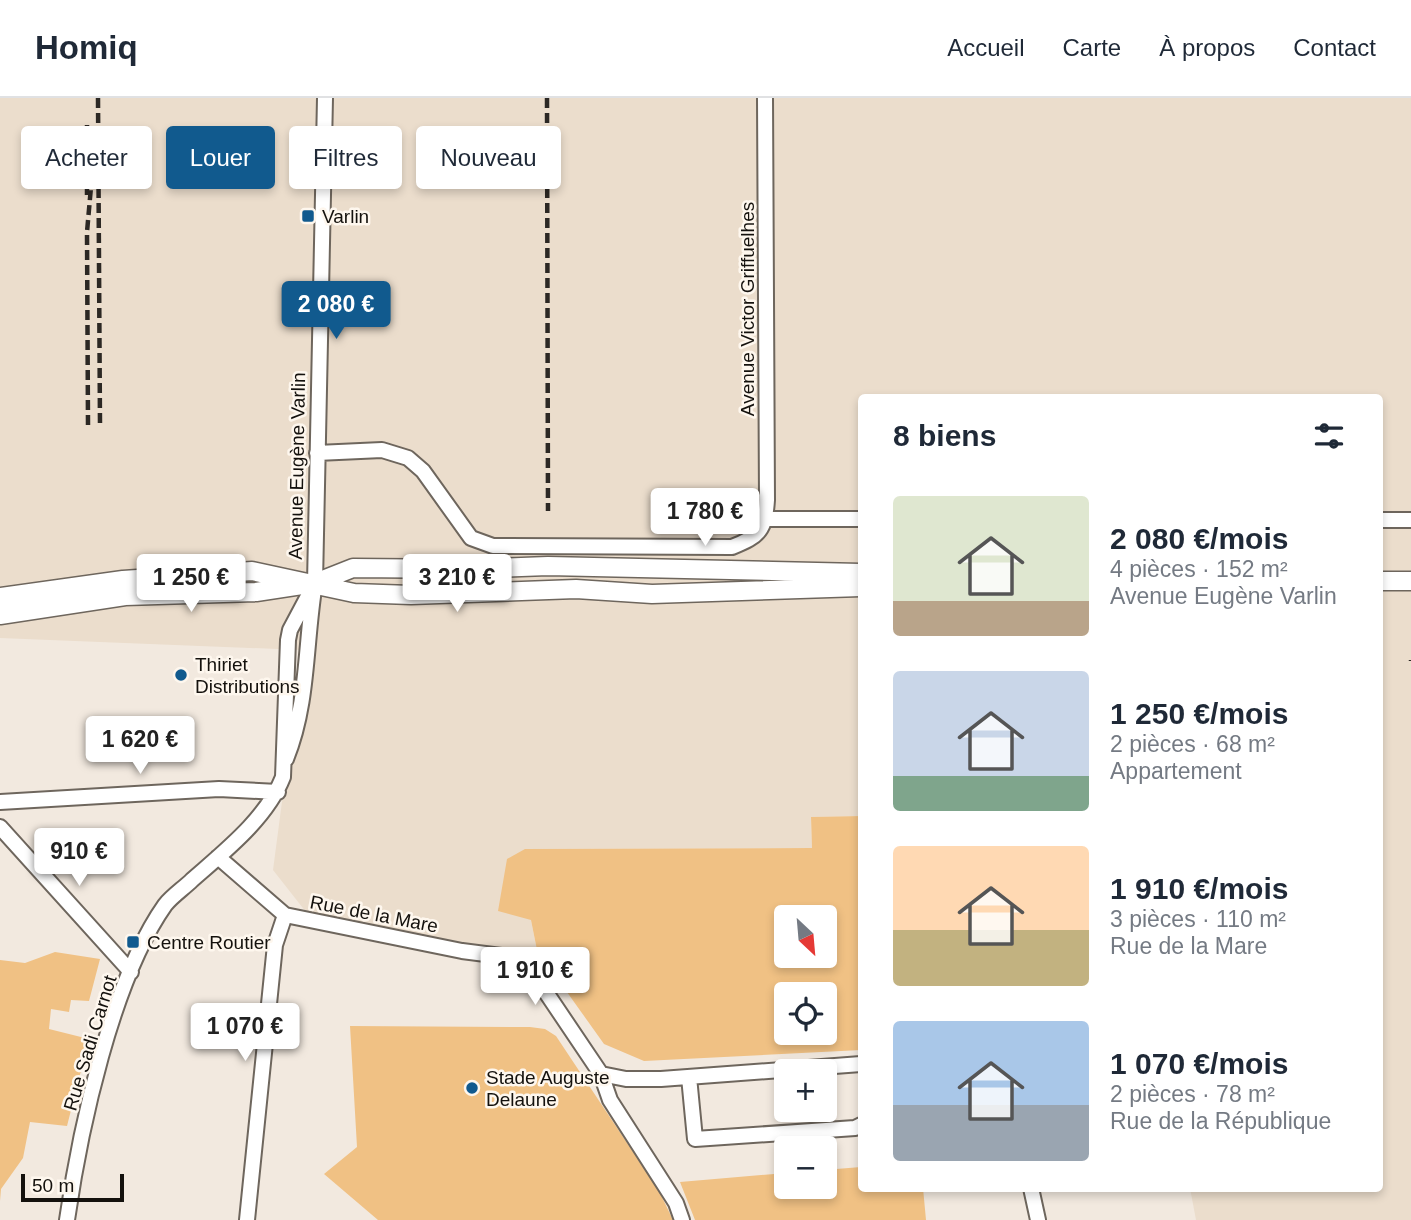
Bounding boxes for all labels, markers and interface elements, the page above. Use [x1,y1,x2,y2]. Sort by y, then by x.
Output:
text: Homiq [35,29,138,66]
text: Accueil [947,34,1025,61]
text: Carte [1063,34,1121,61]
text: À propos [1159,34,1255,61]
text: Contact [1293,34,1376,61]
chip: Acheter [21,126,152,189]
chip: Louer [166,126,275,189]
chip: Filtres [289,126,402,189]
chip: Nouveau [416,126,561,189]
street label: Avenue Victor Griffuelhes [737,202,758,416]
place label: Varlin [322,206,369,227]
marker: Varlin [300,208,316,224]
pin: 2 080 € [271,282,401,341]
text: 2 080 € [298,291,374,317]
street label: Avenue Eugène Varlin [285,372,309,560]
icon: filters [1310,417,1348,455]
text: 8 biens [893,419,996,452]
pin: 1 780 € [640,489,770,548]
text: 1 780 € [667,498,743,524]
text: 2 080 €/mois [1110,522,1288,555]
icon: home [949,524,1033,608]
pin: 1 250 € [126,554,256,614]
pin: 3 210 € [392,554,522,614]
text: 4 pièces · 152 m² [1110,556,1288,582]
text: 1 250 € [153,564,229,590]
text: 3 210 € [419,564,495,590]
text: Avenue Eugène Varlin [1110,583,1337,609]
place label: Thiriet Distributions [195,654,300,697]
marker: Thiriet Distributions [173,667,189,683]
text: 1 250 €/mois [1110,697,1288,730]
icon: home [949,699,1033,783]
pin: 1 620 € [75,716,205,776]
text: 1 620 € [102,726,178,752]
text: 2 pièces · 68 m² [1110,731,1275,757]
text: Appartement [1110,758,1242,784]
pin: 910 € [30,828,128,888]
text: 910 € [50,838,108,864]
text: 1 910 €/mois [1110,872,1288,905]
icon: home [949,874,1033,958]
street label: Rue de la Mare [308,891,440,937]
north arrow [774,905,836,968]
map controls [774,905,837,1199]
text: 3 pièces · 110 m² [1110,906,1286,932]
place label: Centre Routier [147,932,271,953]
text: Rue de la Mare [1110,933,1267,959]
marker: Centre Routier [125,934,141,950]
pin: 1 910 € [470,948,600,1007]
text: 1 910 € [497,957,573,983]
street label: Rue Sadi Carnot [59,972,121,1113]
button: locate [774,982,837,1045]
pin: 1 070 € [180,1004,310,1063]
text: 1 070 € [207,1013,283,1039]
text: 1 070 €/mois [1110,1047,1288,1080]
icon: home [949,1049,1033,1133]
button: + [774,1059,837,1122]
place label: Stade Auguste Delaune [486,1067,610,1110]
marker: Stade Auguste Delaune [464,1080,480,1096]
text: 2 pièces · 78 m² [1110,1081,1275,1107]
text: Rue de la République [1110,1108,1331,1134]
button: − [774,1136,837,1199]
scale bar [21,1171,124,1203]
text: 50 m [32,1175,74,1196]

